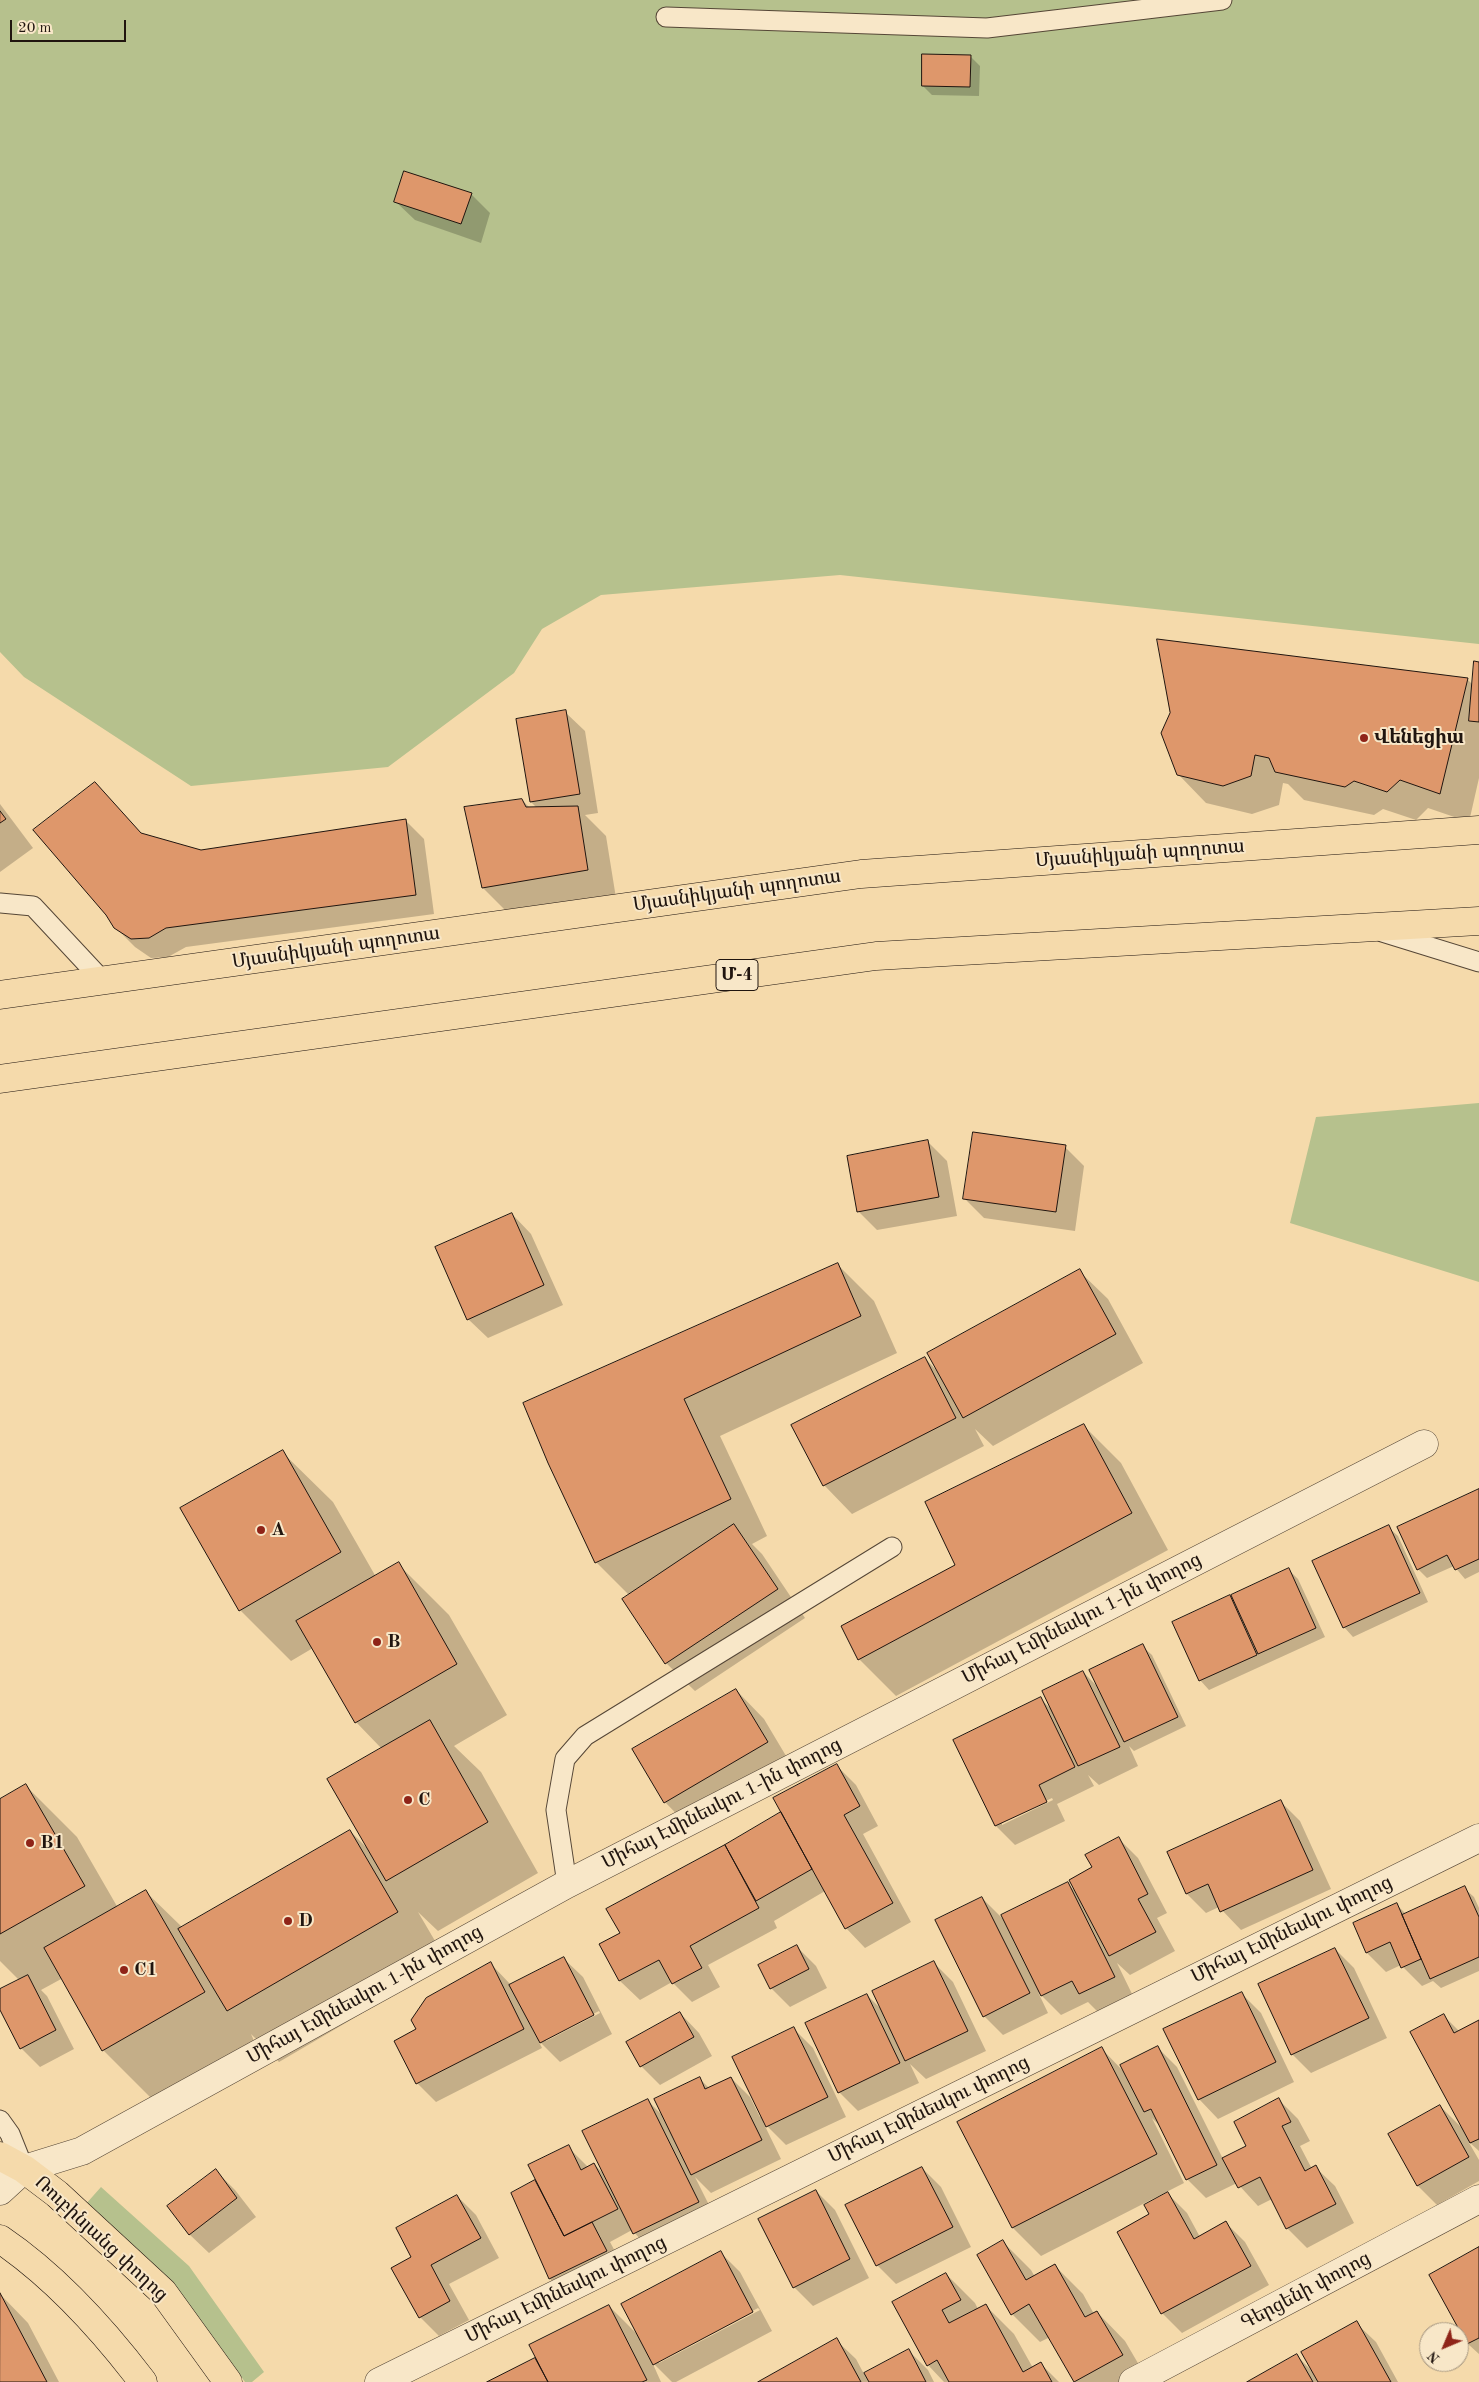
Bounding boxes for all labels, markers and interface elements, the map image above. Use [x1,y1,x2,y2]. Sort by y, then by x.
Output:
scale bar [12,10,129,42]
text: 20 m [18,21,52,36]
place label: Վենեցիա [1374,727,1464,749]
marker: Վենեցիա [1358,732,1370,744]
street label: Մյասնիկյանի պողոտա [1035,835,1245,873]
street label: Մյասնիկյանի պողոտա [632,865,842,917]
street label: Մյասնիկյանի պողոտա [231,922,441,974]
road number: Մ-4 [716,960,758,990]
place label: A [271,1519,285,1541]
marker: A [255,1524,267,1536]
street label: Միհայ Էմինեսկու 1-ին փողոց [958,1549,1206,1689]
place label: B [387,1631,400,1653]
marker: B [371,1636,383,1648]
street label: Միհայ Էմինեսկու 1-ին փողոց [598,1734,846,1874]
place label: C [418,1789,431,1811]
marker: C [402,1794,414,1806]
place label: B1 [40,1832,65,1854]
marker: B1 [24,1837,36,1849]
street label: Միհայ Էմինեսկու փողոց [1188,1871,1396,1989]
place label: D [298,1910,313,1932]
marker: D [282,1915,294,1927]
street label: Միհայ Էմինեսկու 1-ին փողոց [243,1921,487,2069]
place label: C1 [134,1959,158,1981]
marker: C1 [118,1964,130,1976]
street label: Միհայ Էմինեսկու փողոց [825,2051,1033,2169]
street label: Ռուբինյանց փողոց [30,2171,172,2307]
street label: Միհայ Էմինեսկու փողոց [462,2231,670,2349]
street label: Գերցենի փողոց [1237,2247,1375,2335]
north arrow [1419,2322,1469,2372]
text: N [1425,2348,1443,2366]

